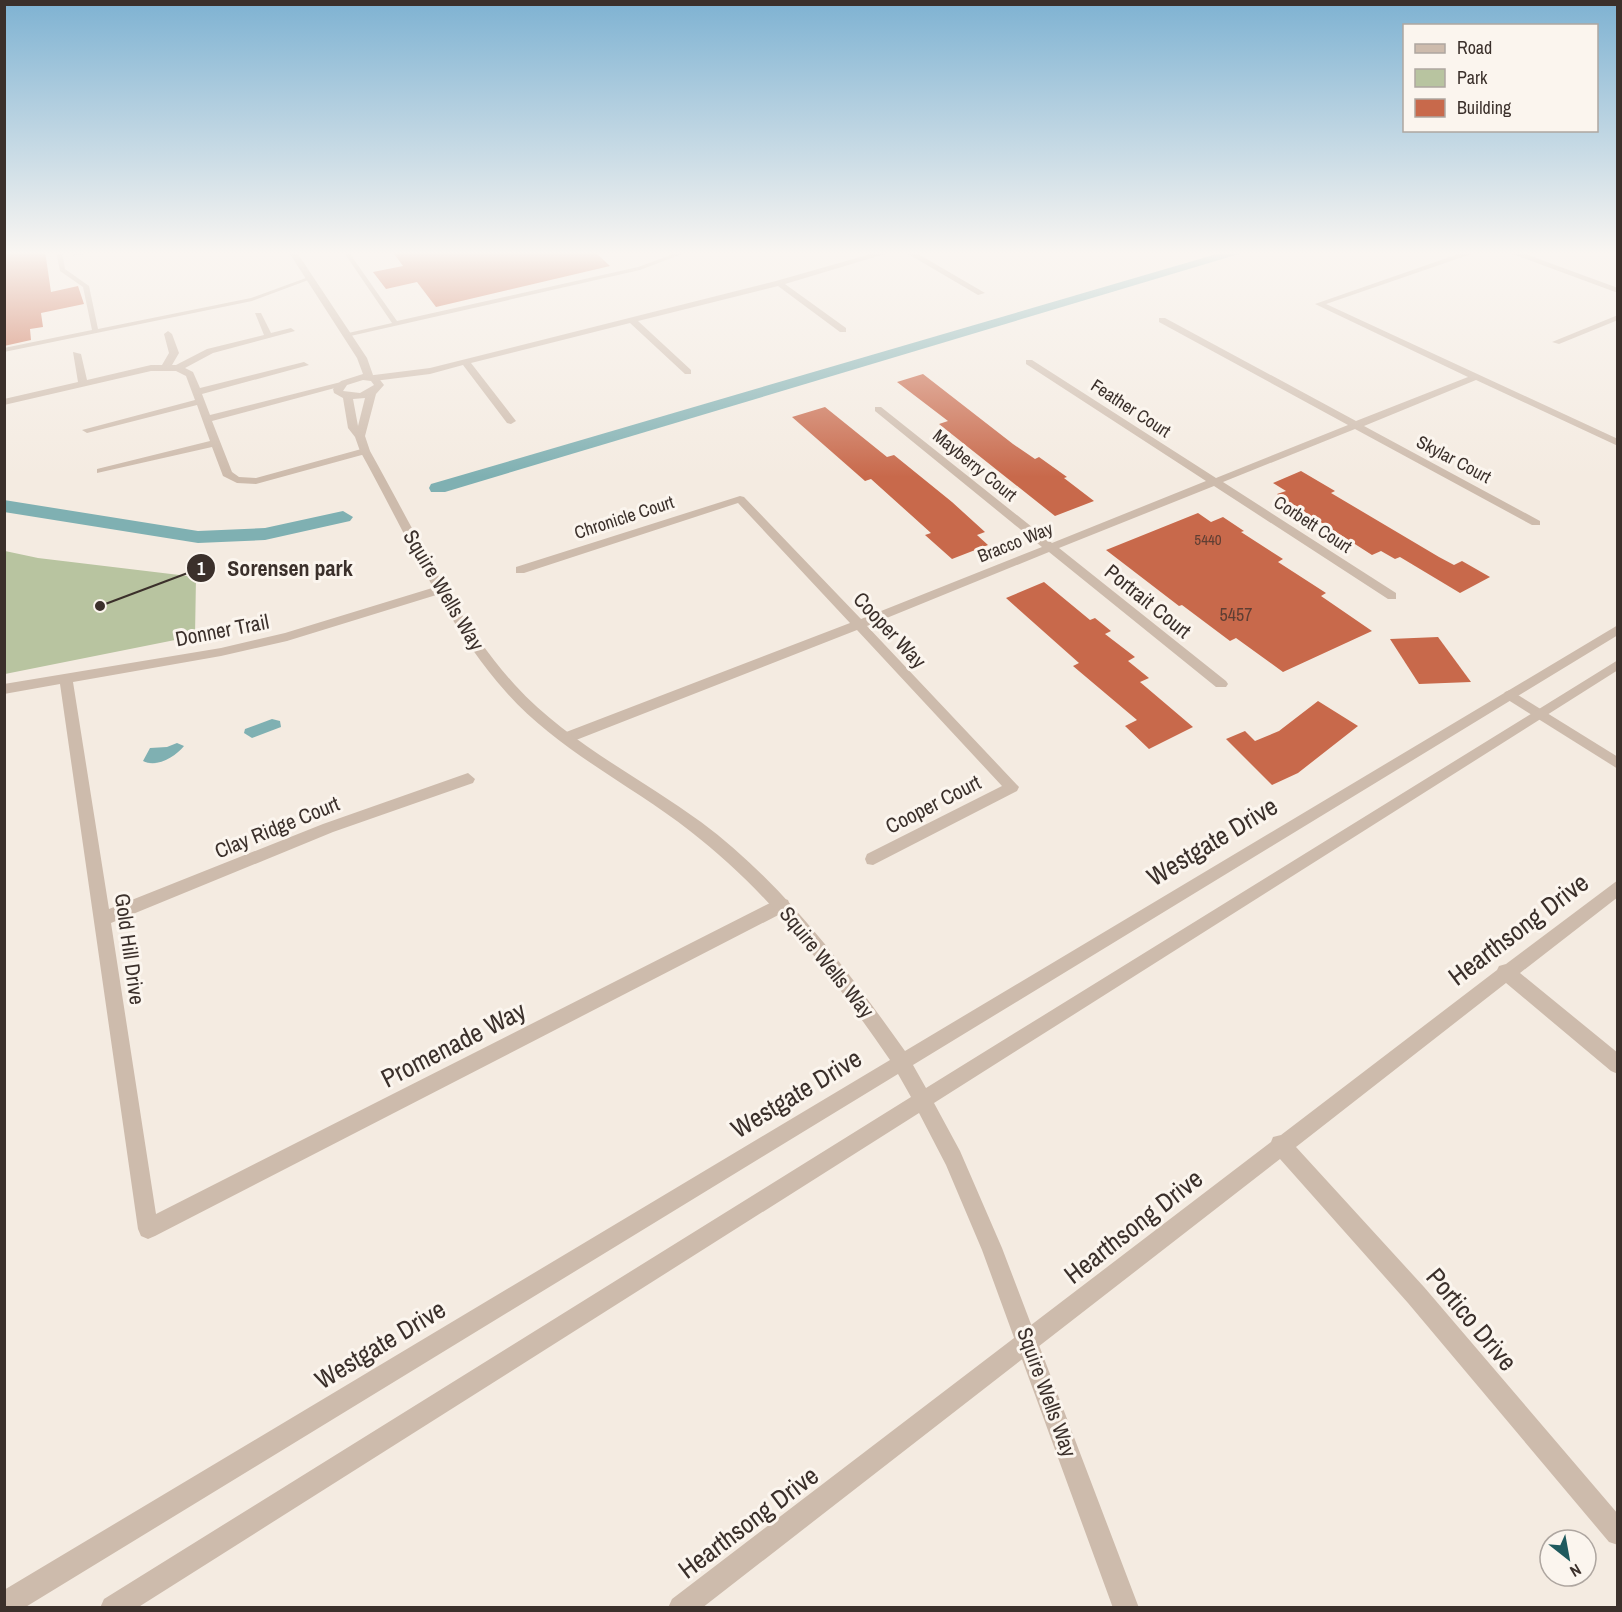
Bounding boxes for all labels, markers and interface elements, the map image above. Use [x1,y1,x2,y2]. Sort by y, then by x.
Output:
legend [1403,24,1598,132]
text: Road [1457,35,1492,60]
text: Park [1457,65,1488,90]
text: Building [1457,95,1512,120]
street label: Feather Court [1086,373,1176,443]
street label: Mayberry Court [928,423,1022,507]
street label: Skylar Court [1412,429,1496,489]
street label: Chronicle Court [571,489,677,545]
street label: Corbett Court [1269,489,1357,559]
street label: Bracco Way [974,515,1057,568]
street label: Squire Wells Way [397,524,492,656]
house number: 5440 [1194,529,1222,550]
callout: Sorensen park [186,548,365,588]
text: Sorensen park [227,553,354,583]
text: 1 [197,556,206,581]
street label: Portrait Court [1099,557,1197,645]
street label: Cooper Way [847,585,933,675]
house number: 5457 [1220,602,1252,627]
street label: Donner Trail [173,607,271,653]
street label: Cooper Court [880,768,986,840]
street label: Westgate Drive [1140,788,1284,894]
street label: Clay Ridge Court [210,789,344,865]
street label: Hearthsong Drive [1441,865,1595,993]
street label: Gold Hill Drive [108,892,152,1006]
street label: Squire Wells Way [773,900,881,1024]
street label: Promenade Way [375,992,532,1095]
street label: Westgate Drive [724,1040,868,1146]
street label: Hearthsong Drive [1056,1161,1210,1291]
street label: Portico Drive [1419,1260,1525,1378]
street label: Westgate Drive [308,1291,452,1397]
street label: Squire Wells Way [1010,1323,1084,1461]
street label: Hearthsong Drive [671,1458,825,1586]
north arrow [1538,1528,1598,1588]
text: N [1566,1559,1585,1583]

